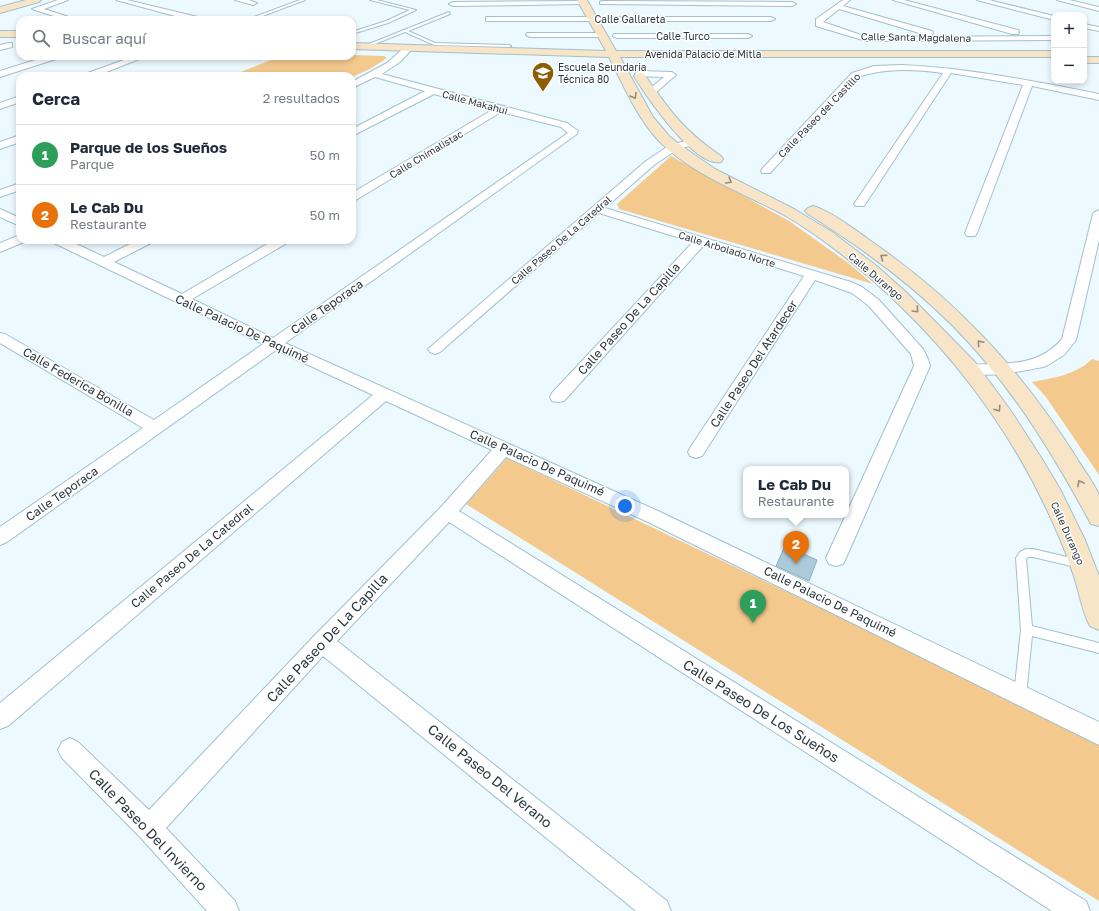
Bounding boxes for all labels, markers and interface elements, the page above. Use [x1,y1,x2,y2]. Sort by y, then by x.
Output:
map controls [1051,12,1087,84]
button: + [1051,12,1087,48]
street label: Calle Gallareta [594,13,666,25]
search box [16,16,356,60]
icon: search [30,27,52,49]
text: Buscar aquí [62,29,146,47]
street label: Calle Turco [656,30,710,42]
street label: Calle Santa Magdalena [861,30,971,44]
street label: Avenida Palacio de Mitla [645,48,761,60]
button: − [1051,48,1087,84]
school or university icon: Escuela Seundaria Técnica 80 [530,60,556,93]
place label: Escuela Seundaria Técnica 80 [558,61,646,85]
street label: Calle Paseo del Castillo [775,70,863,160]
street label: Calle Makahui [441,87,509,117]
text: Cerca [32,88,80,109]
text: 2 resultados [263,90,340,106]
one-way arrow [629,92,636,99]
street label: Calle Chimalistac [387,127,465,181]
text: Parque de los Sueños [70,138,227,156]
text: 1 [42,147,48,163]
text: 50 m [310,147,340,163]
text: Parque [70,156,114,172]
one-way arrow [725,176,732,183]
street label: Calle Paseo De La Catedral [508,193,614,287]
text: Le Cab Du [70,198,143,216]
text: 2 [41,207,49,223]
text: 50 m [310,207,340,223]
text: Restaurante [70,216,146,232]
street label: Calle Arbolado Norte [677,229,777,270]
street label: Calle Durango [846,250,906,302]
one-way arrow [880,254,887,262]
street label: Calle Paseo De La Capilla [574,260,683,378]
street label: Calle Teporaca [288,276,366,337]
street label: Calle Palacio De Paquimé [173,291,312,366]
street label: Calle Paseo Del Atardecer [707,297,801,430]
one-way arrow [911,305,918,313]
one-way arrow [978,341,985,348]
street label: Calle Federica Bonilla [20,344,136,419]
one-way arrow [993,405,1000,412]
street label: Calle Palacio De Paquimé [468,426,607,499]
street label: Calle Teporaca [23,463,101,524]
popup [743,466,849,518]
text: Le Cab Du [758,475,831,493]
one-way arrow [1078,480,1085,487]
text: Restaurante [758,493,834,509]
your location [615,496,635,516]
street label: Calle Paseo De La Catedral [128,500,256,611]
street label: Calle Durango [1049,500,1087,566]
pin: 2 [783,531,809,564]
street label: Calle Palacio De Paquimé [761,563,899,640]
street label: Calle Paseo De La Capilla [262,570,391,706]
pin: 1 [740,590,766,623]
street label: Calle Paseo De Los Sueños [680,655,842,766]
street label: Calle Paseo Del Verano [425,720,556,831]
street label: Calle Paseo Del Invierno [86,765,211,894]

